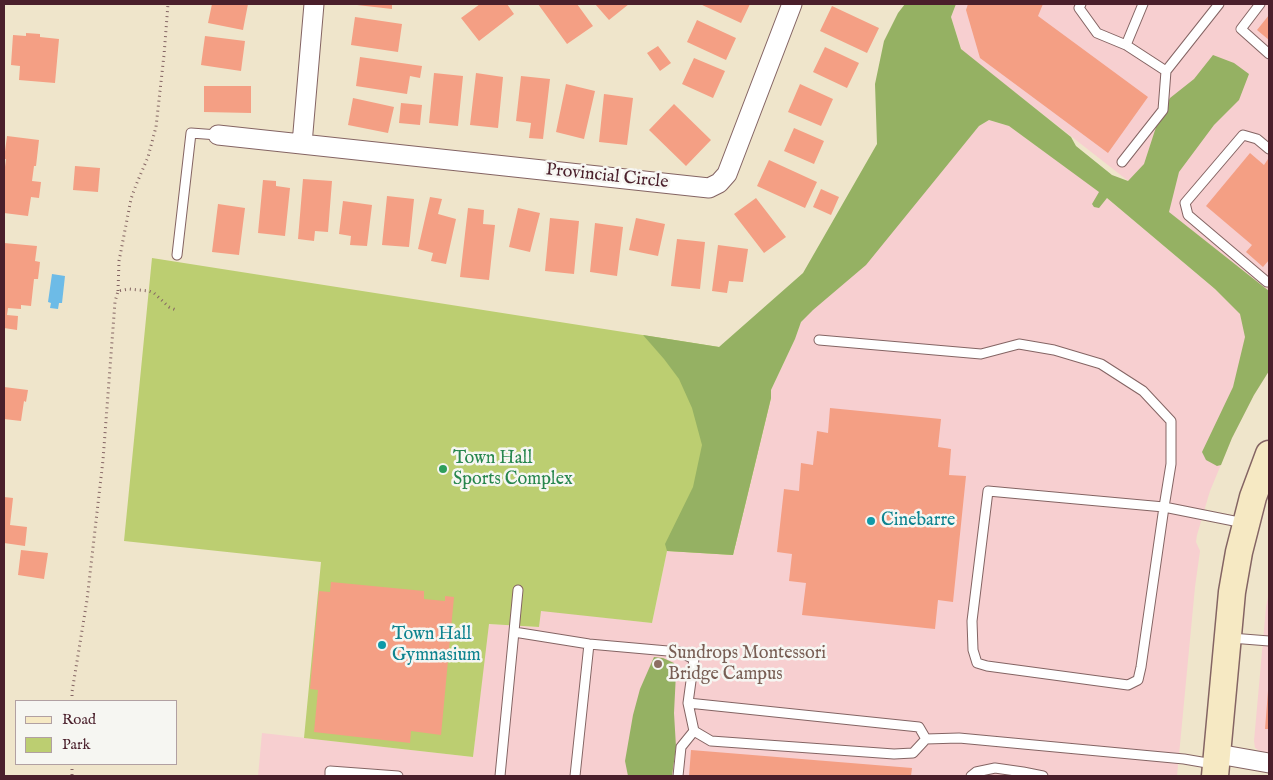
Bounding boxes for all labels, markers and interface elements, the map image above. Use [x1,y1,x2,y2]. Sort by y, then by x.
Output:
street label: Provincial Circle [545,160,669,194]
place label: Town Hall Sports Complex [453,448,573,490]
marker: Town Hall Sports Complex [437,463,449,475]
place label: Cinebarre [881,510,955,532]
marker: Cinebarre [865,515,877,527]
place label: Town Hall Gymnasium [392,624,481,666]
marker: Town Hall Gymnasium [376,639,388,651]
place label: Sundrops Montessori Bridge Campus [668,643,826,686]
marker: Sundrops Montessori Bridge Campus [652,658,664,670]
legend [15,700,178,765]
text: Road [62,710,96,729]
text: Park [62,735,91,754]

